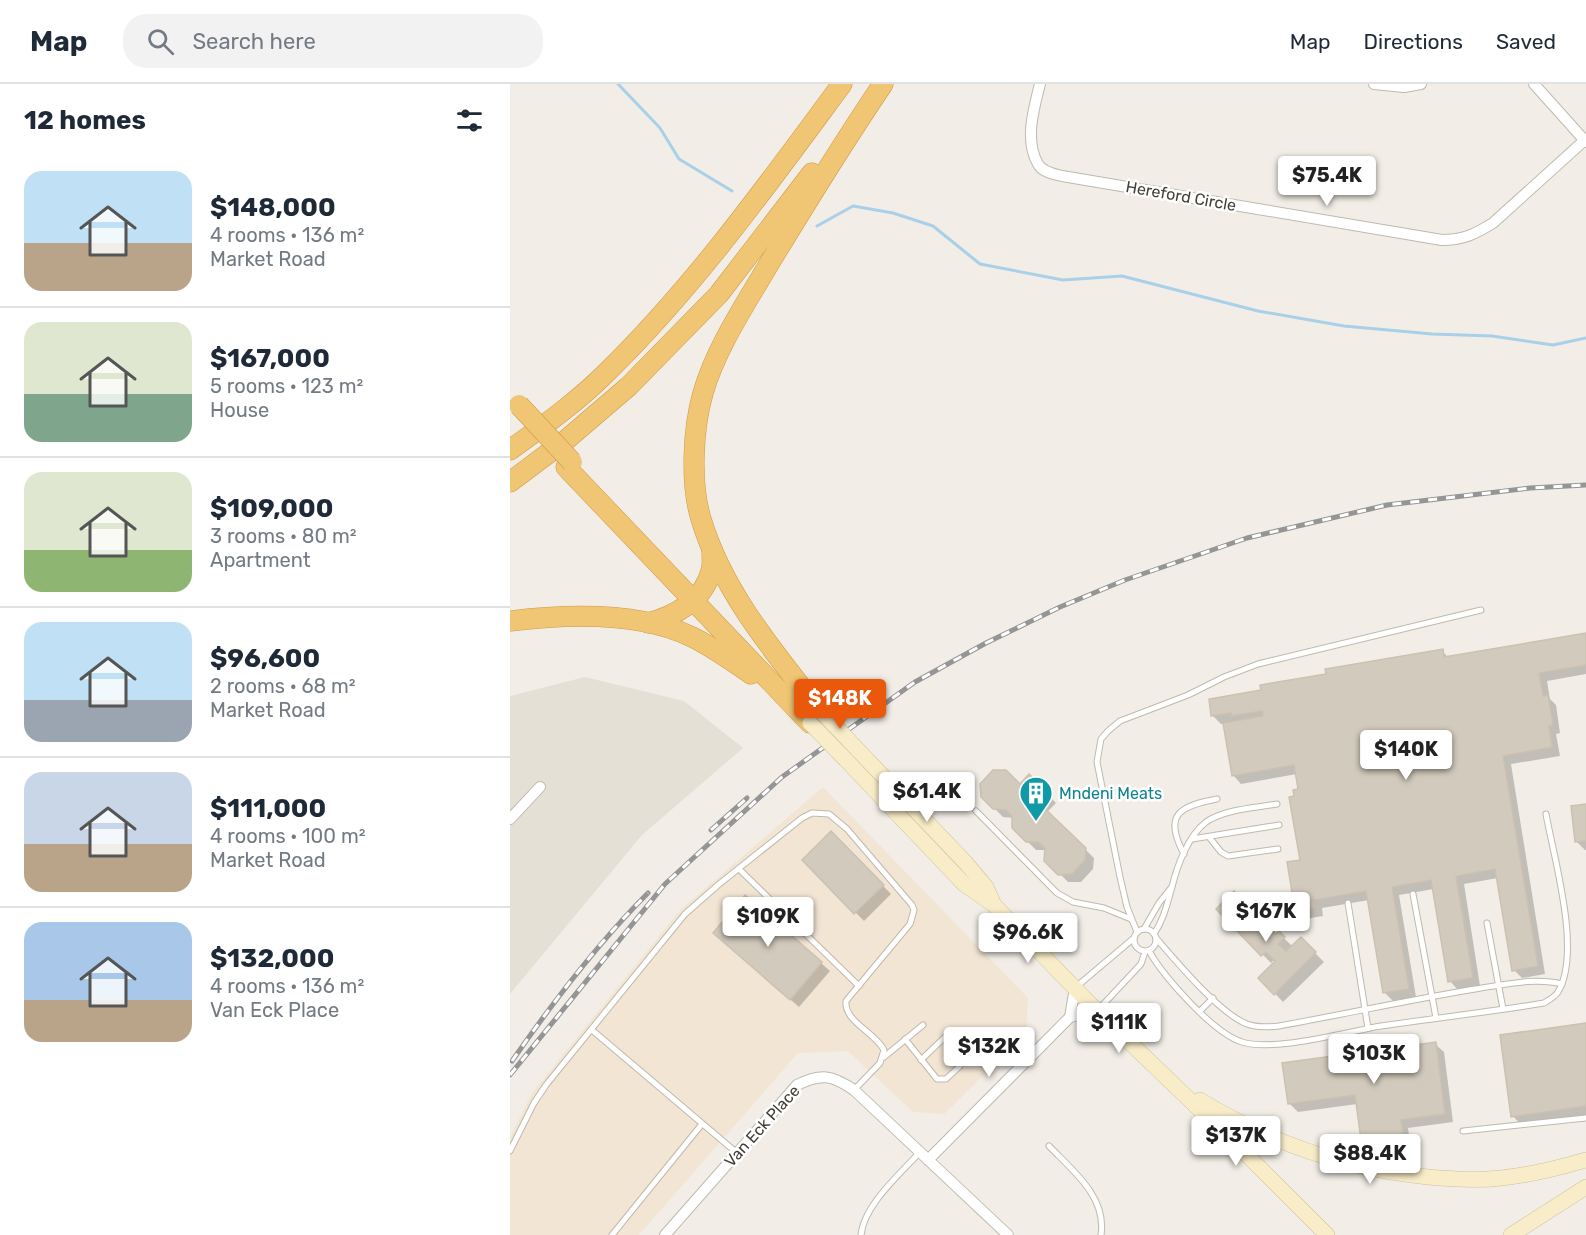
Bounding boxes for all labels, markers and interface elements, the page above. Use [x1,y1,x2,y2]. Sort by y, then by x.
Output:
search box [123,14,543,68]
text: Map [30,25,87,58]
icon: search [144,25,177,58]
text: Search here [192,28,316,55]
text: Map [1290,29,1331,54]
text: Directions [1364,29,1463,54]
text: Saved [1496,29,1556,54]
icon: filters [453,104,486,137]
text: 12 homes [24,105,146,136]
pin: $75.4K [1278,156,1376,207]
text: $75.4K [1292,163,1362,187]
street label: Hereford Circle [1124,177,1238,215]
text: $148,000 [210,192,336,223]
icon: home [72,195,144,267]
text: 4 rooms · 136 m² [210,223,364,247]
text: Market Road [210,247,326,271]
text: $167,000 [210,343,330,374]
icon: home [72,346,144,418]
text: 5 rooms · 123 m² [210,374,363,398]
text: House [210,398,269,422]
text: $109,000 [210,493,333,524]
icon: home [72,496,144,568]
text: 3 rooms · 80 m² [210,524,357,548]
text: Apartment [210,548,311,572]
text: $96,600 [210,643,320,674]
icon: home [72,646,144,718]
text: 2 rooms · 68 m² [210,674,356,698]
pin: $148K [798,679,882,730]
text: $148K [808,686,872,710]
text: Market Road [210,698,326,722]
pin: $140K [1364,730,1448,781]
text: $140K [1374,737,1438,761]
pin: $61.4K [878,772,976,823]
building icon: Mndeni Meats [1018,775,1054,822]
text: $61.4K [893,779,961,803]
place label: Mndeni Meats [1059,784,1162,803]
text: $111,000 [210,793,326,824]
icon: home [72,796,144,868]
text: 4 rooms · 100 m² [210,824,366,848]
text: Market Road [210,848,326,872]
pin: $167K [1224,892,1308,943]
pin: $109K [726,897,810,948]
text: $167K [1236,899,1296,923]
text: $109K [737,904,799,928]
pin: $96.6K [979,913,1077,964]
text: $96.6K [993,920,1063,944]
text: $132,000 [210,943,334,974]
icon: home [72,946,144,1018]
text: 4 rooms · 136 m² [210,974,364,998]
text: Van Eck Place [210,998,339,1022]
pin: $111K [1077,1003,1161,1054]
text: $111K [1091,1010,1147,1034]
pin: $132K [947,1027,1031,1078]
text: $132K [958,1034,1020,1058]
pin: $103K [1332,1034,1416,1085]
text: $103K [1342,1041,1406,1065]
street label: Van Eck Place [720,1081,804,1171]
pin: $137K [1194,1116,1278,1167]
text: $137K [1205,1123,1267,1147]
pin: $88.4K [1321,1134,1419,1185]
text: $88.4K [1334,1141,1406,1165]

